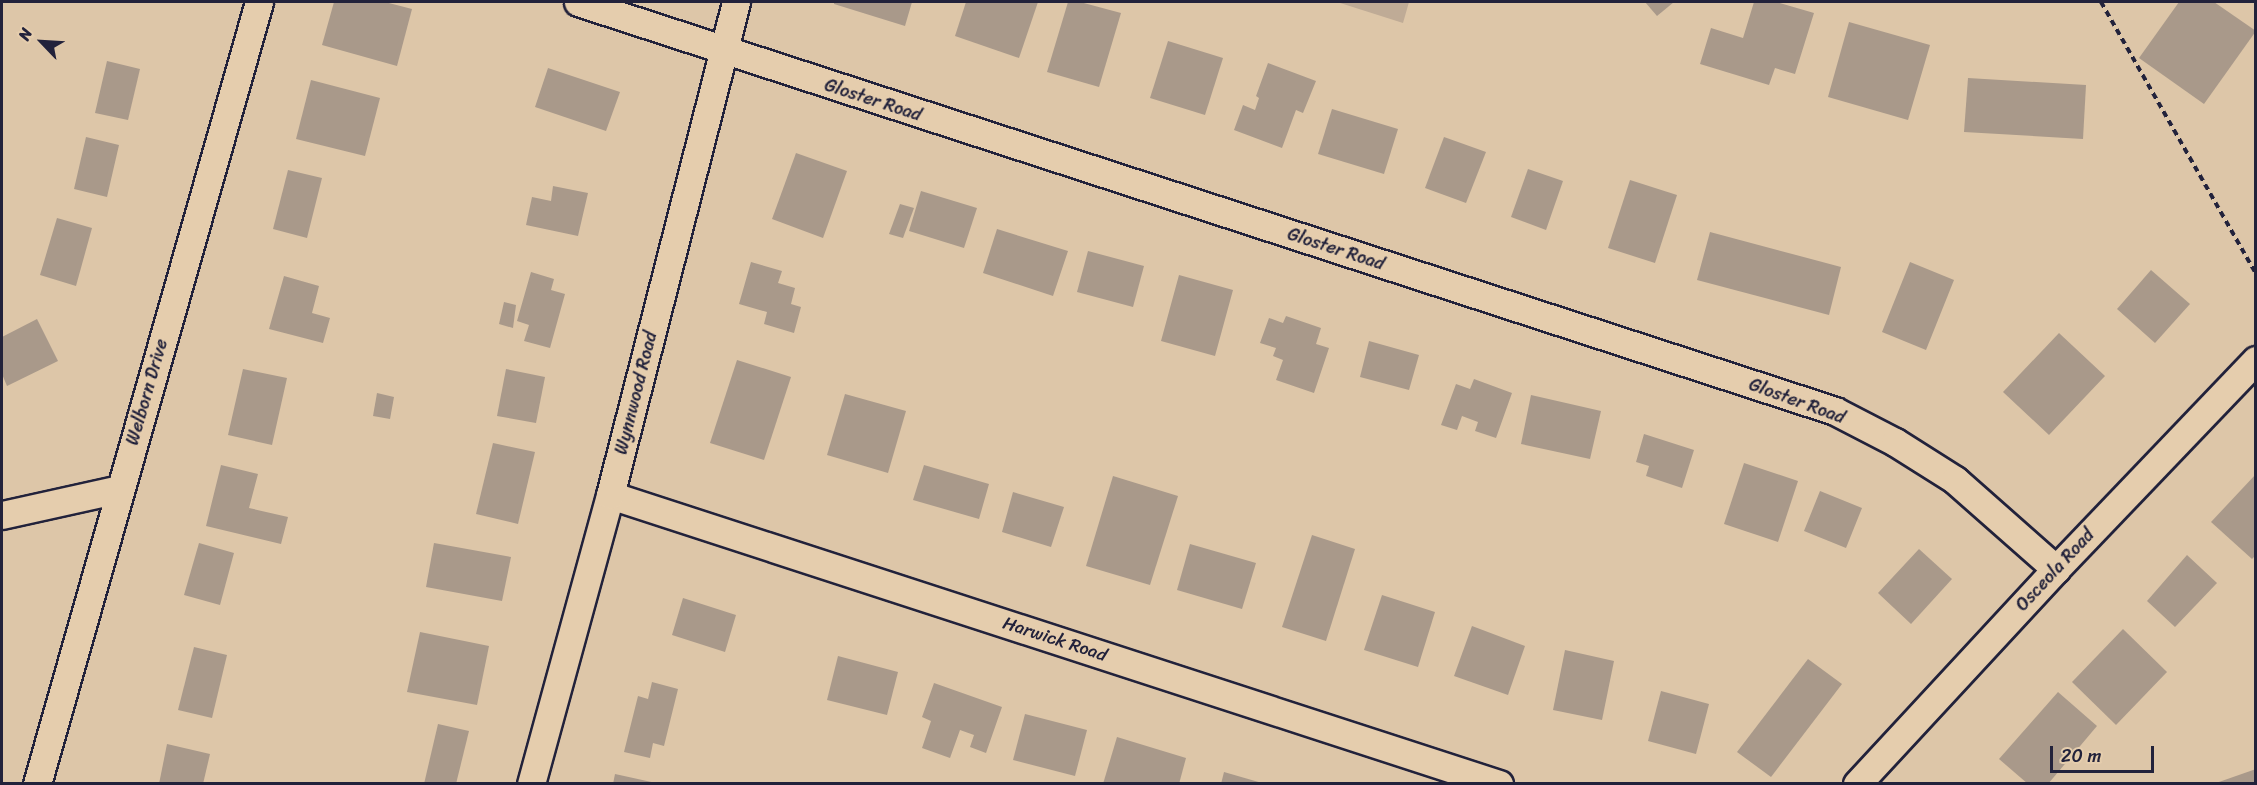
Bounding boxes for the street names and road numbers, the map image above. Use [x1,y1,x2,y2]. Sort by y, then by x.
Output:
street label: Gloster Road [822,74,924,126]
street label: Gloster Road [1285,223,1387,275]
street label: Wynnwood Road [610,329,662,457]
street label: Welborn Drive [122,336,172,448]
street label: Gloster Road [1746,374,1848,428]
street label: Osceola Road [2011,524,2099,616]
street label: Harwick Road [1000,612,1110,666]

